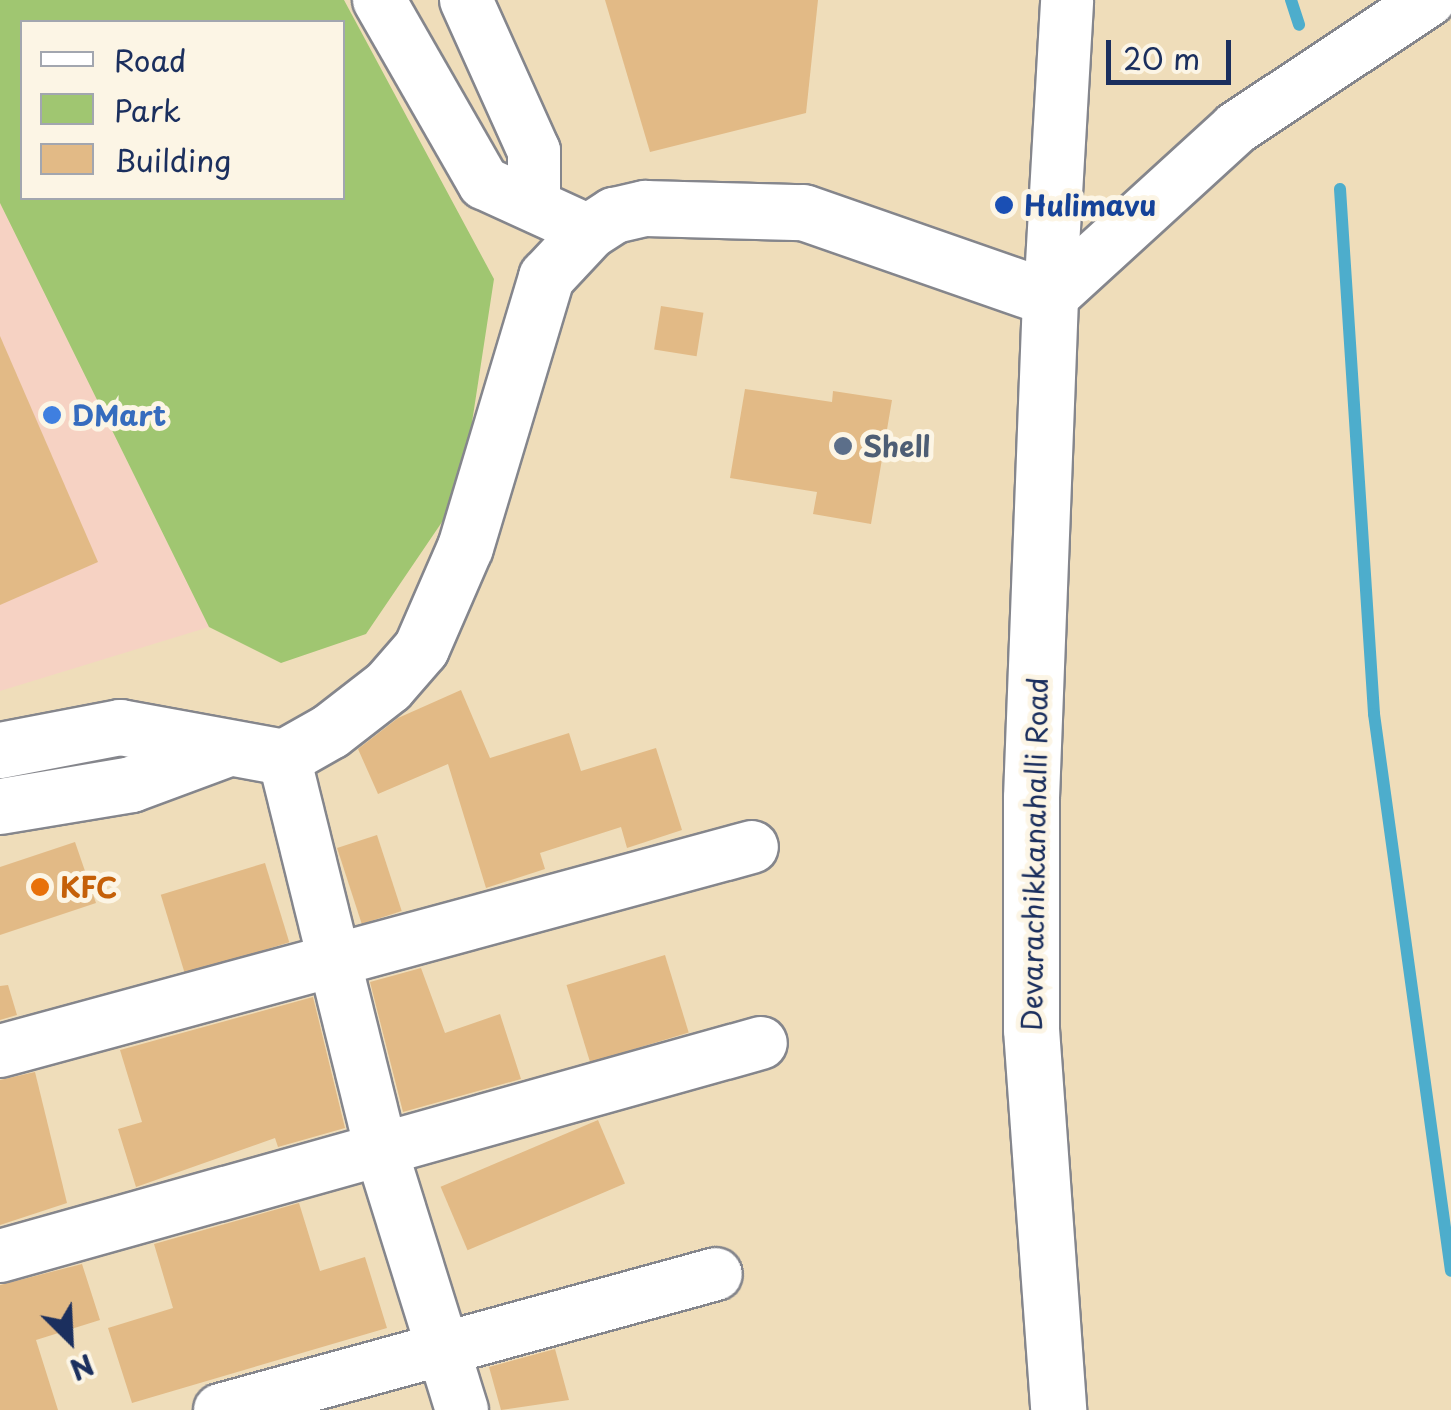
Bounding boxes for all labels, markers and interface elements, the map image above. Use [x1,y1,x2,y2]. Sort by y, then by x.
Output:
legend [20,20,345,200]
scale bar [1111,20,1236,82]
text: 20 m [1123,35,1200,80]
text: Road [114,37,187,82]
text: Park [114,87,181,132]
text: Building [114,137,231,182]
place label: Hulimavu [1024,188,1156,222]
marker: Hulimavu [993,194,1015,216]
place label: DMart [72,398,166,432]
marker: DMart [41,404,63,426]
place label: Shell [863,429,930,463]
marker: Shell [832,435,854,457]
street label: Devarachikkanahalli Road [1014,676,1054,1032]
place label: KFC [60,870,117,904]
marker: KFC [29,876,51,898]
north arrow [20,1290,120,1390]
text: N [64,1344,101,1392]

